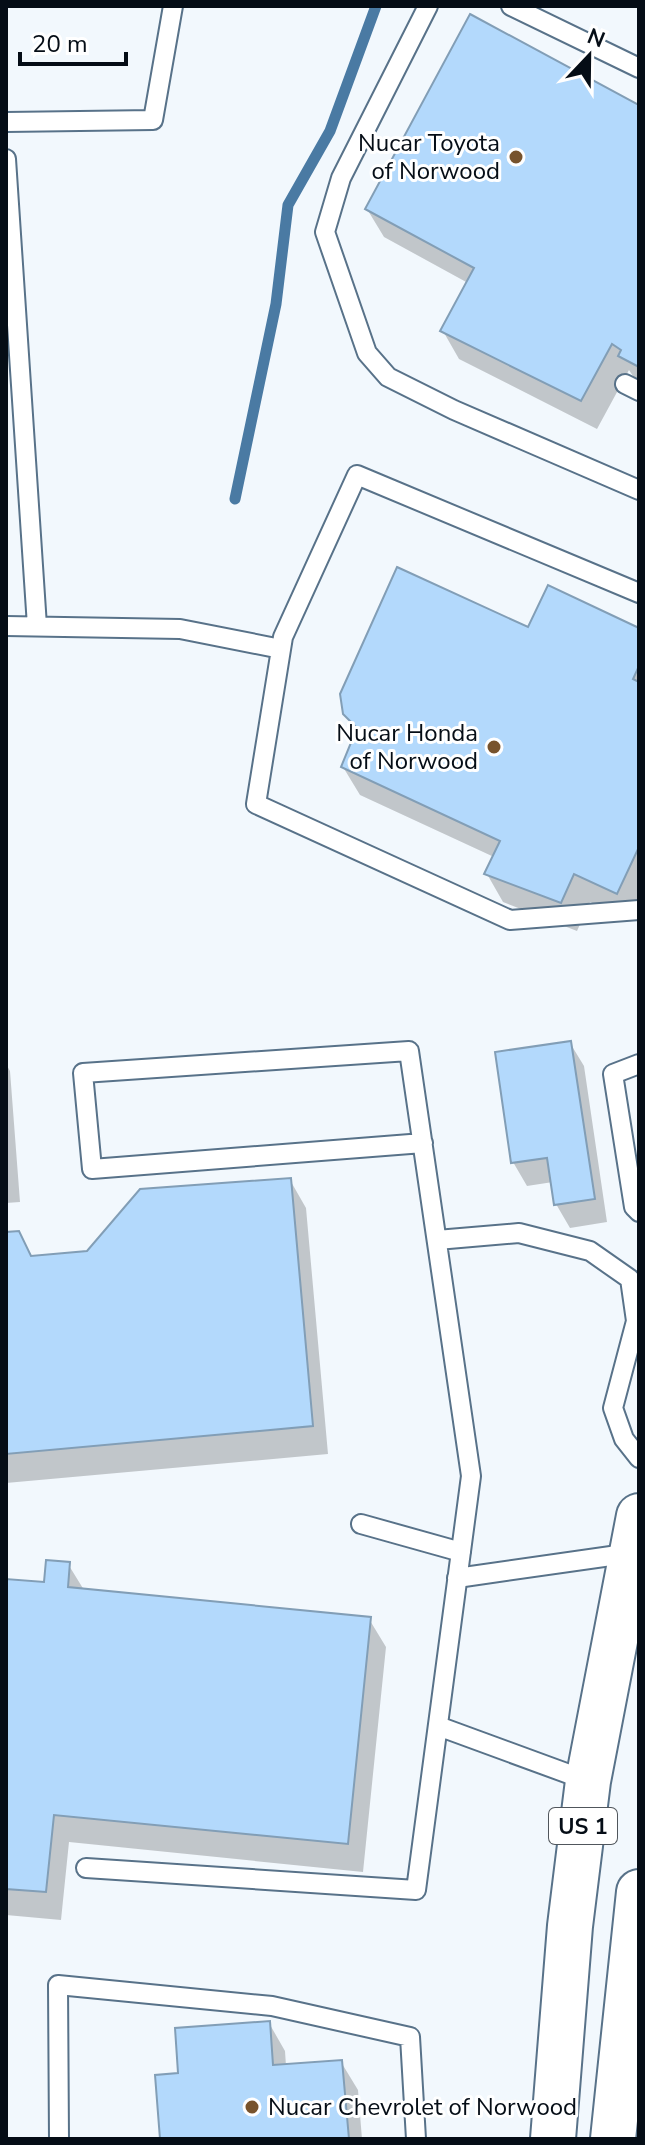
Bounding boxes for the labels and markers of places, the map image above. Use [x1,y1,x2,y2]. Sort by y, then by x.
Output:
place label: Nucar Toyota of Norwood [358,127,500,187]
marker: Nucar Toyota of Norwood [507,148,525,166]
place label: Nucar Honda of Norwood [336,717,478,777]
marker: Nucar Honda of Norwood [485,738,503,756]
place label: Nucar Chevrolet of Norwood [268,2091,577,2123]
marker: Nucar Chevrolet of Norwood [243,2098,261,2116]

